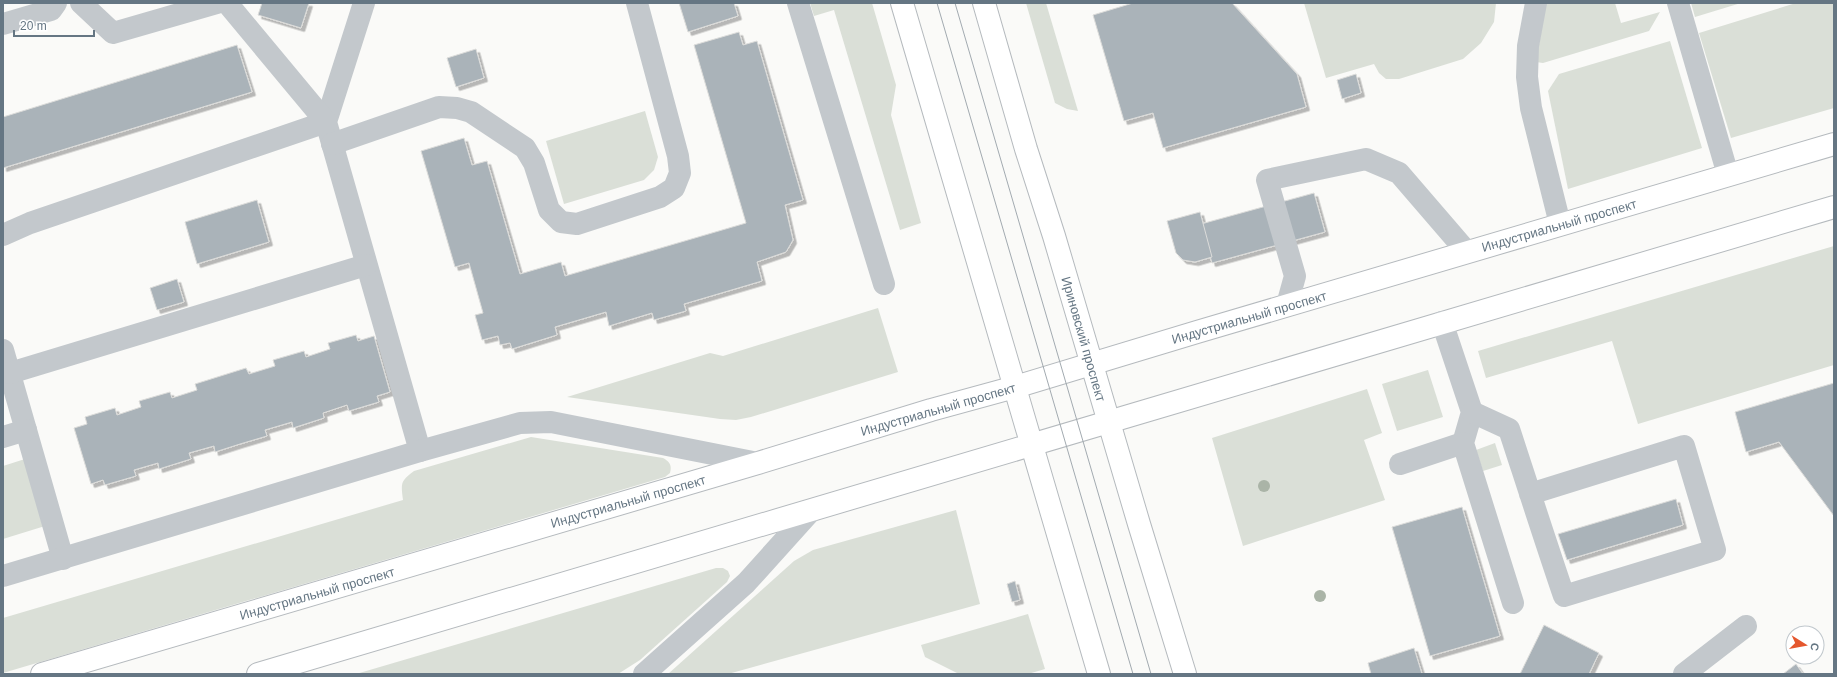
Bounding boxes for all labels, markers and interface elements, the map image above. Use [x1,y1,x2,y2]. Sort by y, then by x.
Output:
scale bar [14,12,94,38]
text: 20 m [20,19,47,33]
street label: Индустриальный проспект [1480,196,1638,255]
street label: Ириновский проспект [1058,275,1109,403]
street label: Индустриальный проспект [1170,288,1328,347]
street label: Индустриальный проспект [859,380,1017,439]
street label: Индустриальный проспект [549,472,707,531]
street label: Индустриальный проспект [238,564,396,623]
north arrow [1785,625,1825,665]
text: С [1808,642,1821,652]

